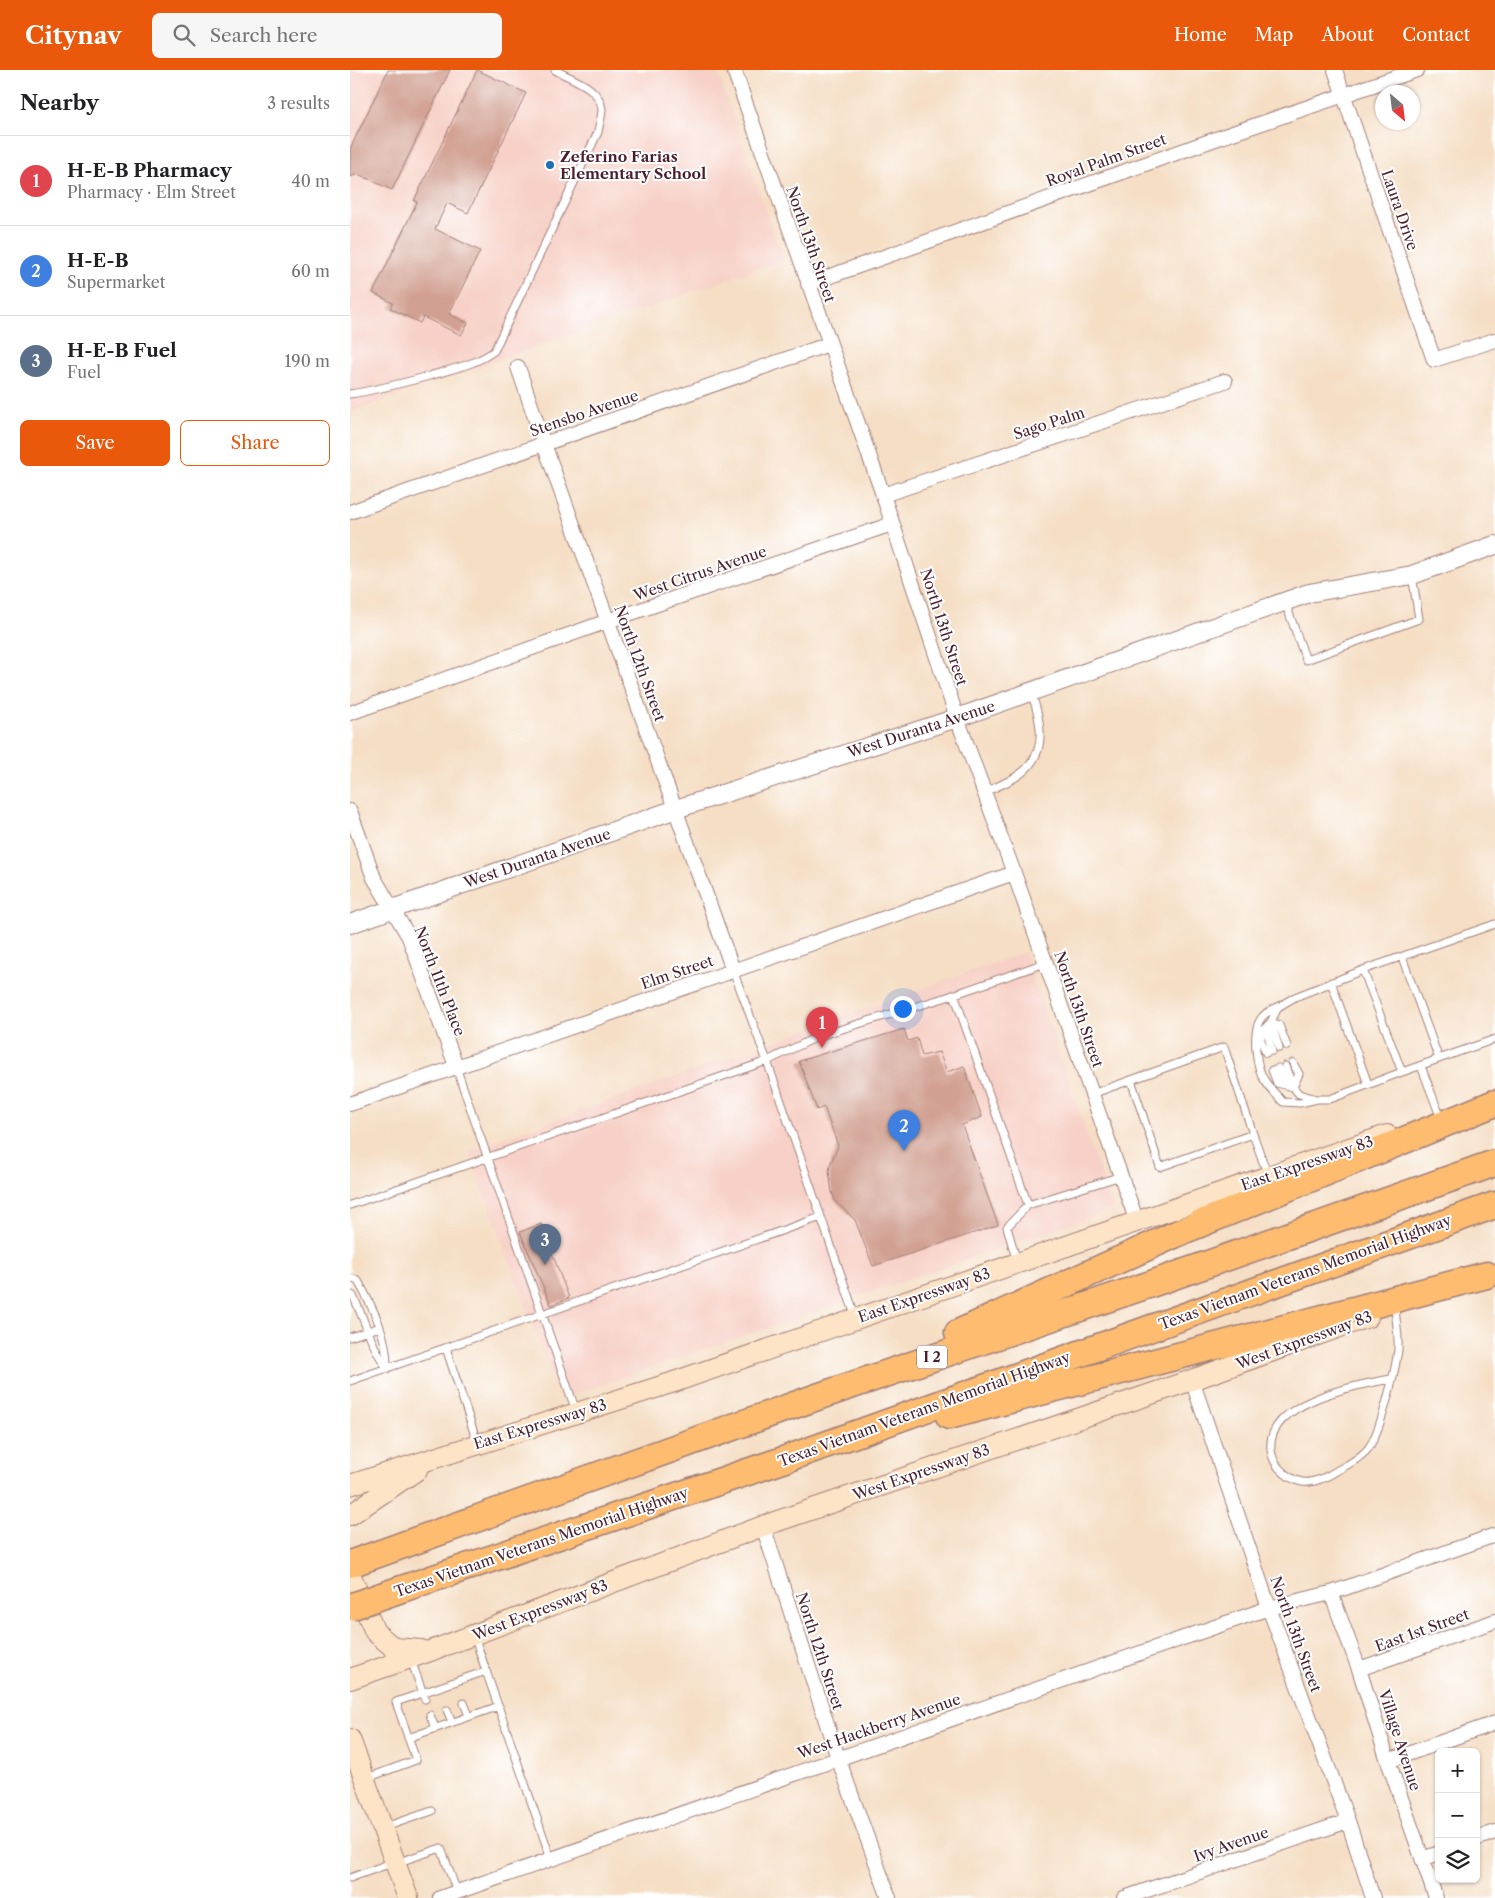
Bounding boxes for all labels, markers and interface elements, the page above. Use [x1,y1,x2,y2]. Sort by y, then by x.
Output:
search box [152,13,502,58]
text: Citynav [25,21,122,50]
icon: search [170,21,198,49]
text: Search here [210,24,317,47]
text: Home [1174,24,1227,46]
text: Map [1255,24,1293,46]
text: About [1321,24,1374,46]
text: Contact [1402,24,1470,46]
north arrow [1375,85,1420,130]
text: Nearby [20,90,99,115]
text: 3 results [267,93,330,113]
street label: Royal Palm Street [1043,129,1169,191]
place label: Zeferino Farias Elementary School [560,147,706,183]
text: H-E-B Pharmacy [67,159,232,182]
marker: Zeferino Farias Elementary School [544,159,556,171]
street label: Laura Drive [1377,167,1423,253]
text: 1 [32,171,40,191]
text: 40 m [291,171,330,191]
text: Pharmacy · Elm Street [67,182,236,202]
street label: North 13th Street [782,183,840,305]
text: H-E-B [67,249,129,272]
text: 2 [31,261,41,281]
text: 60 m [291,261,330,281]
text: Supermarket [67,272,165,292]
text: H-E-B Fuel [67,339,177,362]
text: 3 [31,351,41,371]
text: 190 m [285,351,330,371]
text: Fuel [67,362,101,382]
street label: Stensbo Avenue [527,386,641,440]
street label: Sago Palm [1011,403,1087,443]
button: Save [20,420,170,466]
button: Share [180,420,330,466]
street label: West Citrus Avenue [630,541,769,605]
street label: North 13th Street [916,566,972,689]
street label: North 12th Street [610,602,670,724]
street label: West Duranta Avenue [844,696,997,762]
street label: West Duranta Avenue [460,824,613,892]
street label: North 11th Place [410,923,470,1039]
street label: North 13th Street [1050,948,1108,1070]
street label: Elm Street [638,951,716,993]
your location [890,996,916,1022]
pin: 1 [806,1007,838,1048]
pin: 2 [888,1110,920,1151]
street label: East Expressway 83 [1238,1131,1376,1195]
street label: Texas Vietnam Veterans Memorial Highway [1156,1210,1454,1334]
pin: 3 [529,1224,561,1265]
street label: East Expressway 83 [855,1263,993,1327]
street label: West Expressway 83 [1232,1307,1375,1374]
road number: I 2 [917,1345,947,1368]
street label: Texas Vietnam Veterans Memorial Highway [775,1347,1073,1471]
street label: East Expressway 83 [471,1395,609,1453]
street label: West Expressway 83 [849,1440,992,1505]
street label: Texas Vietnam Veterans Memorial Highway [392,1482,691,1601]
street label: North 13th Street [1266,1573,1326,1695]
street label: West Expressway 83 [469,1575,610,1645]
street label: North 12th Street [792,1590,848,1713]
street label: East 1st Street [1372,1604,1472,1656]
street label: Village Avenue [1374,1686,1425,1793]
street label: West Hackberry Avenue [794,1689,963,1763]
map controls [1435,1748,1480,1883]
button: + [1435,1748,1480,1793]
button: − [1435,1793,1480,1838]
street label: Ivy Avenue [1191,1822,1271,1866]
button: layers [1435,1838,1480,1883]

